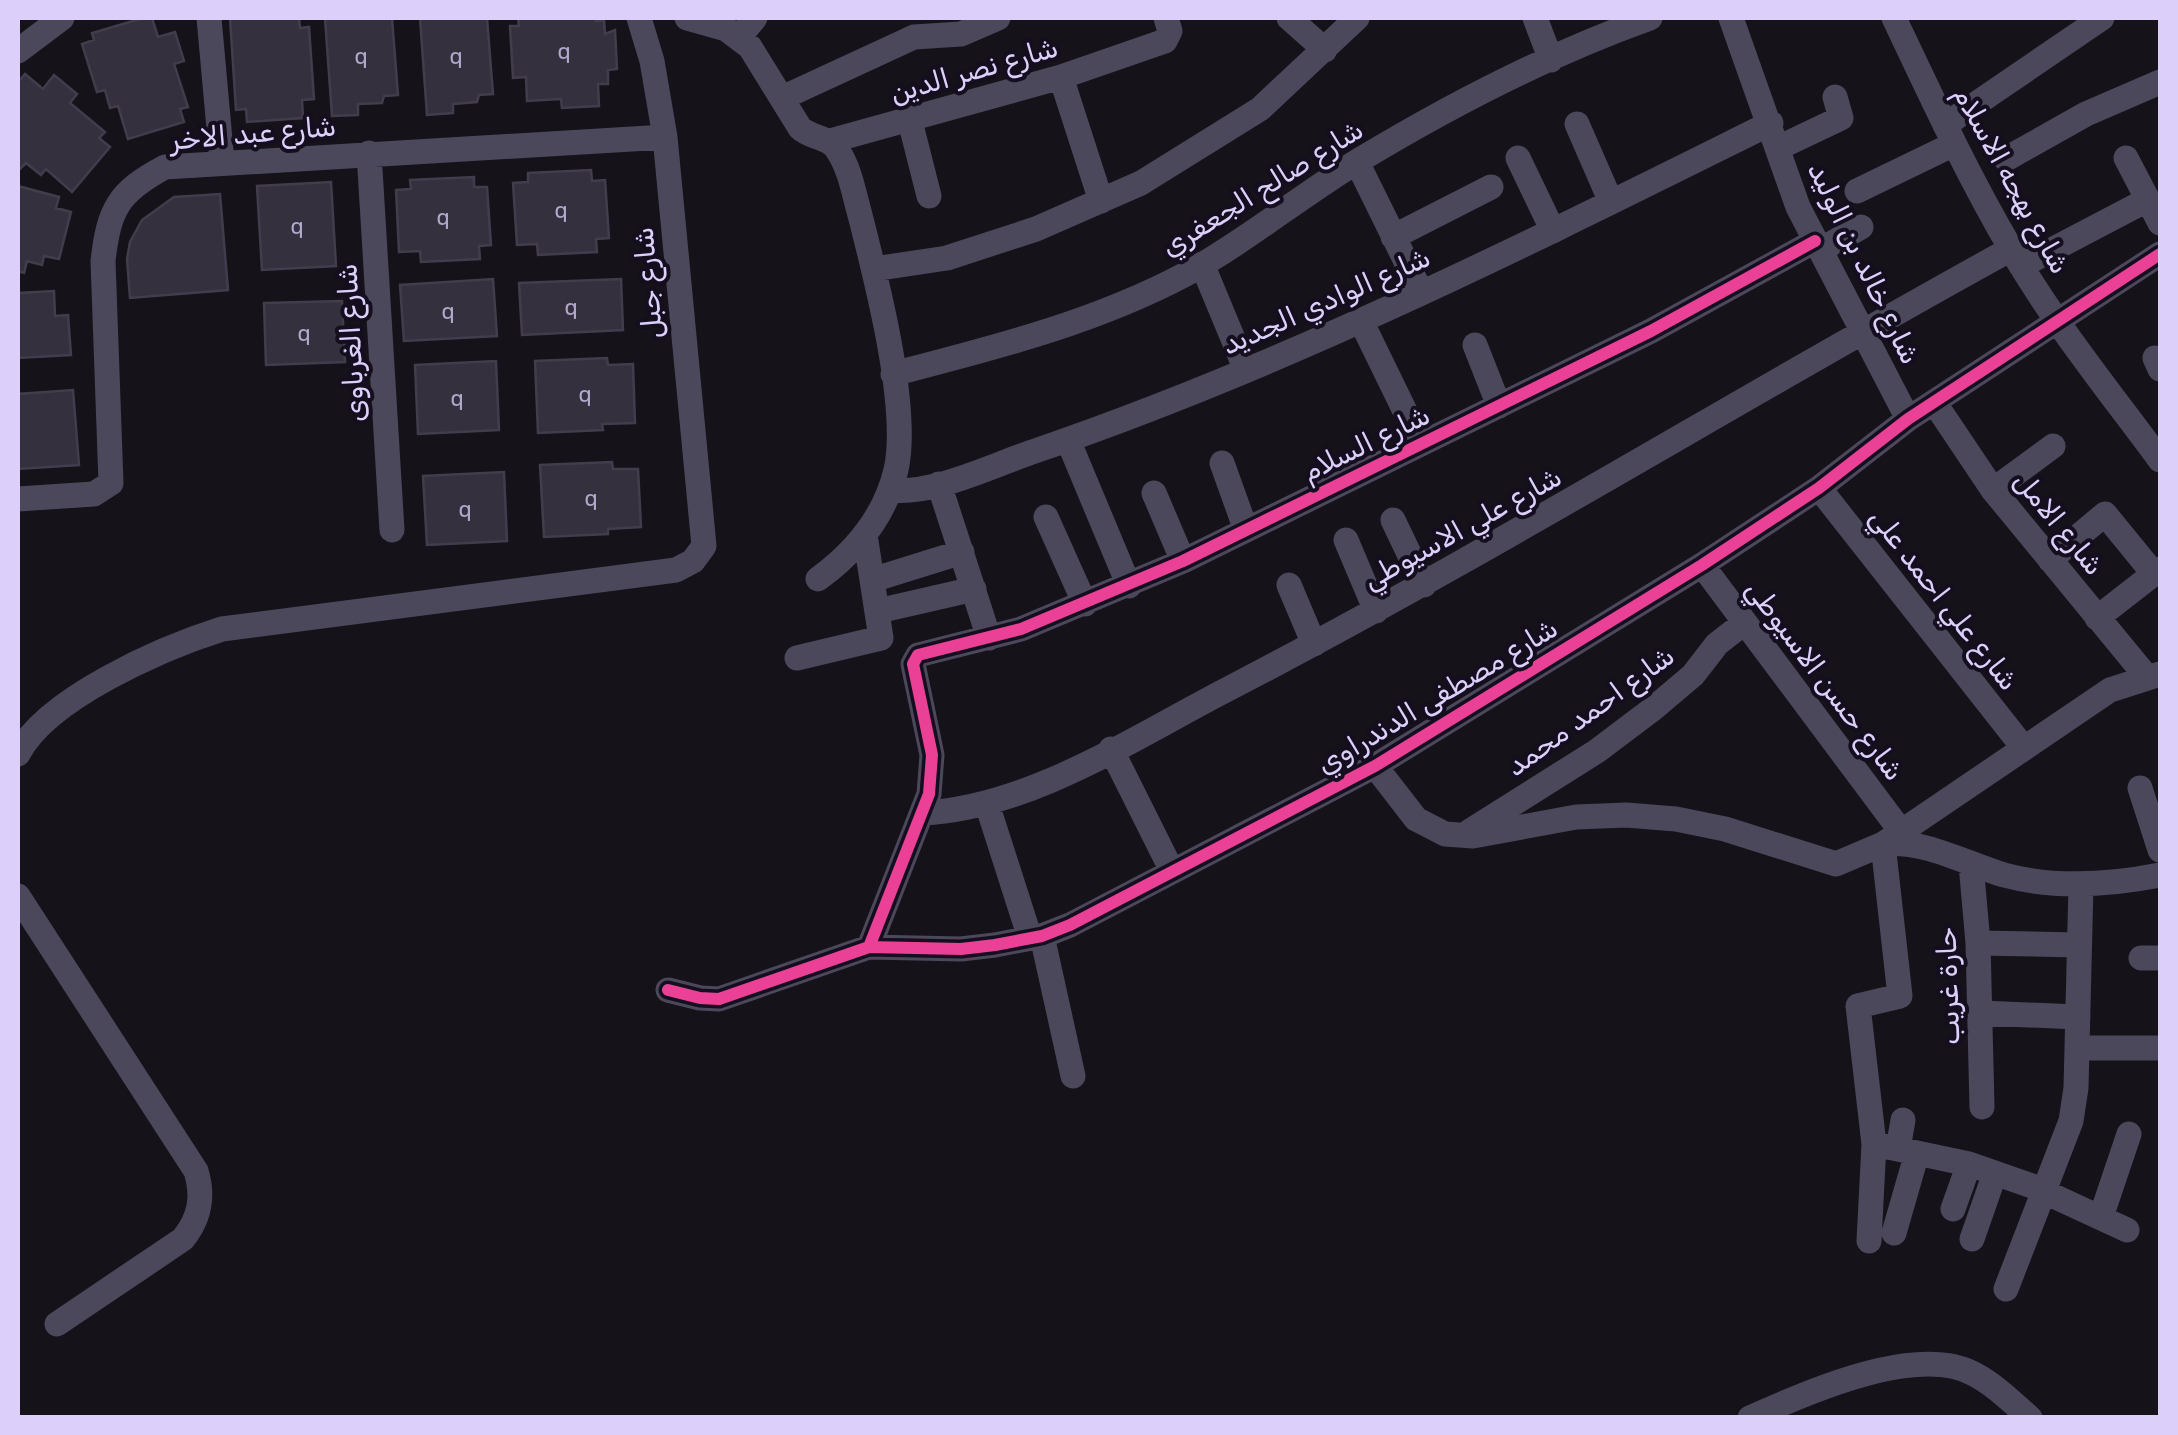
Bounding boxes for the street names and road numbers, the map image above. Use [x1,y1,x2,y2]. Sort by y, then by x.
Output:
street label: شارع نصر الدين [886,30,1063,113]
street label: شارع بهجه الاسلام [1944,81,2077,281]
street label: شارع عبد الاخر [166,109,338,160]
street label: شارع صالح الجعفري [1155,113,1371,266]
street label: شارع خالد بن الوليد [1798,157,1927,371]
street label: شارع جبل [627,226,672,340]
street label: شارع الوادي الجديد [1217,240,1436,364]
street label: شارع الغرباوى [330,263,375,423]
street label: شارع السلام [1297,398,1436,491]
street label: شارع علي الاسيوطي [1357,460,1570,601]
street label: شارع الامل [2005,464,2111,584]
street label: شارع علي احمد علي [1859,501,2025,700]
street label: شارع حسن الاسيوطي [1735,573,1911,790]
street label: شارع مصطفى الدندراوي [1311,611,1565,784]
street label: شارع احمد محمد [1499,639,1682,786]
street label: حارة غريب [1929,926,1967,1046]

